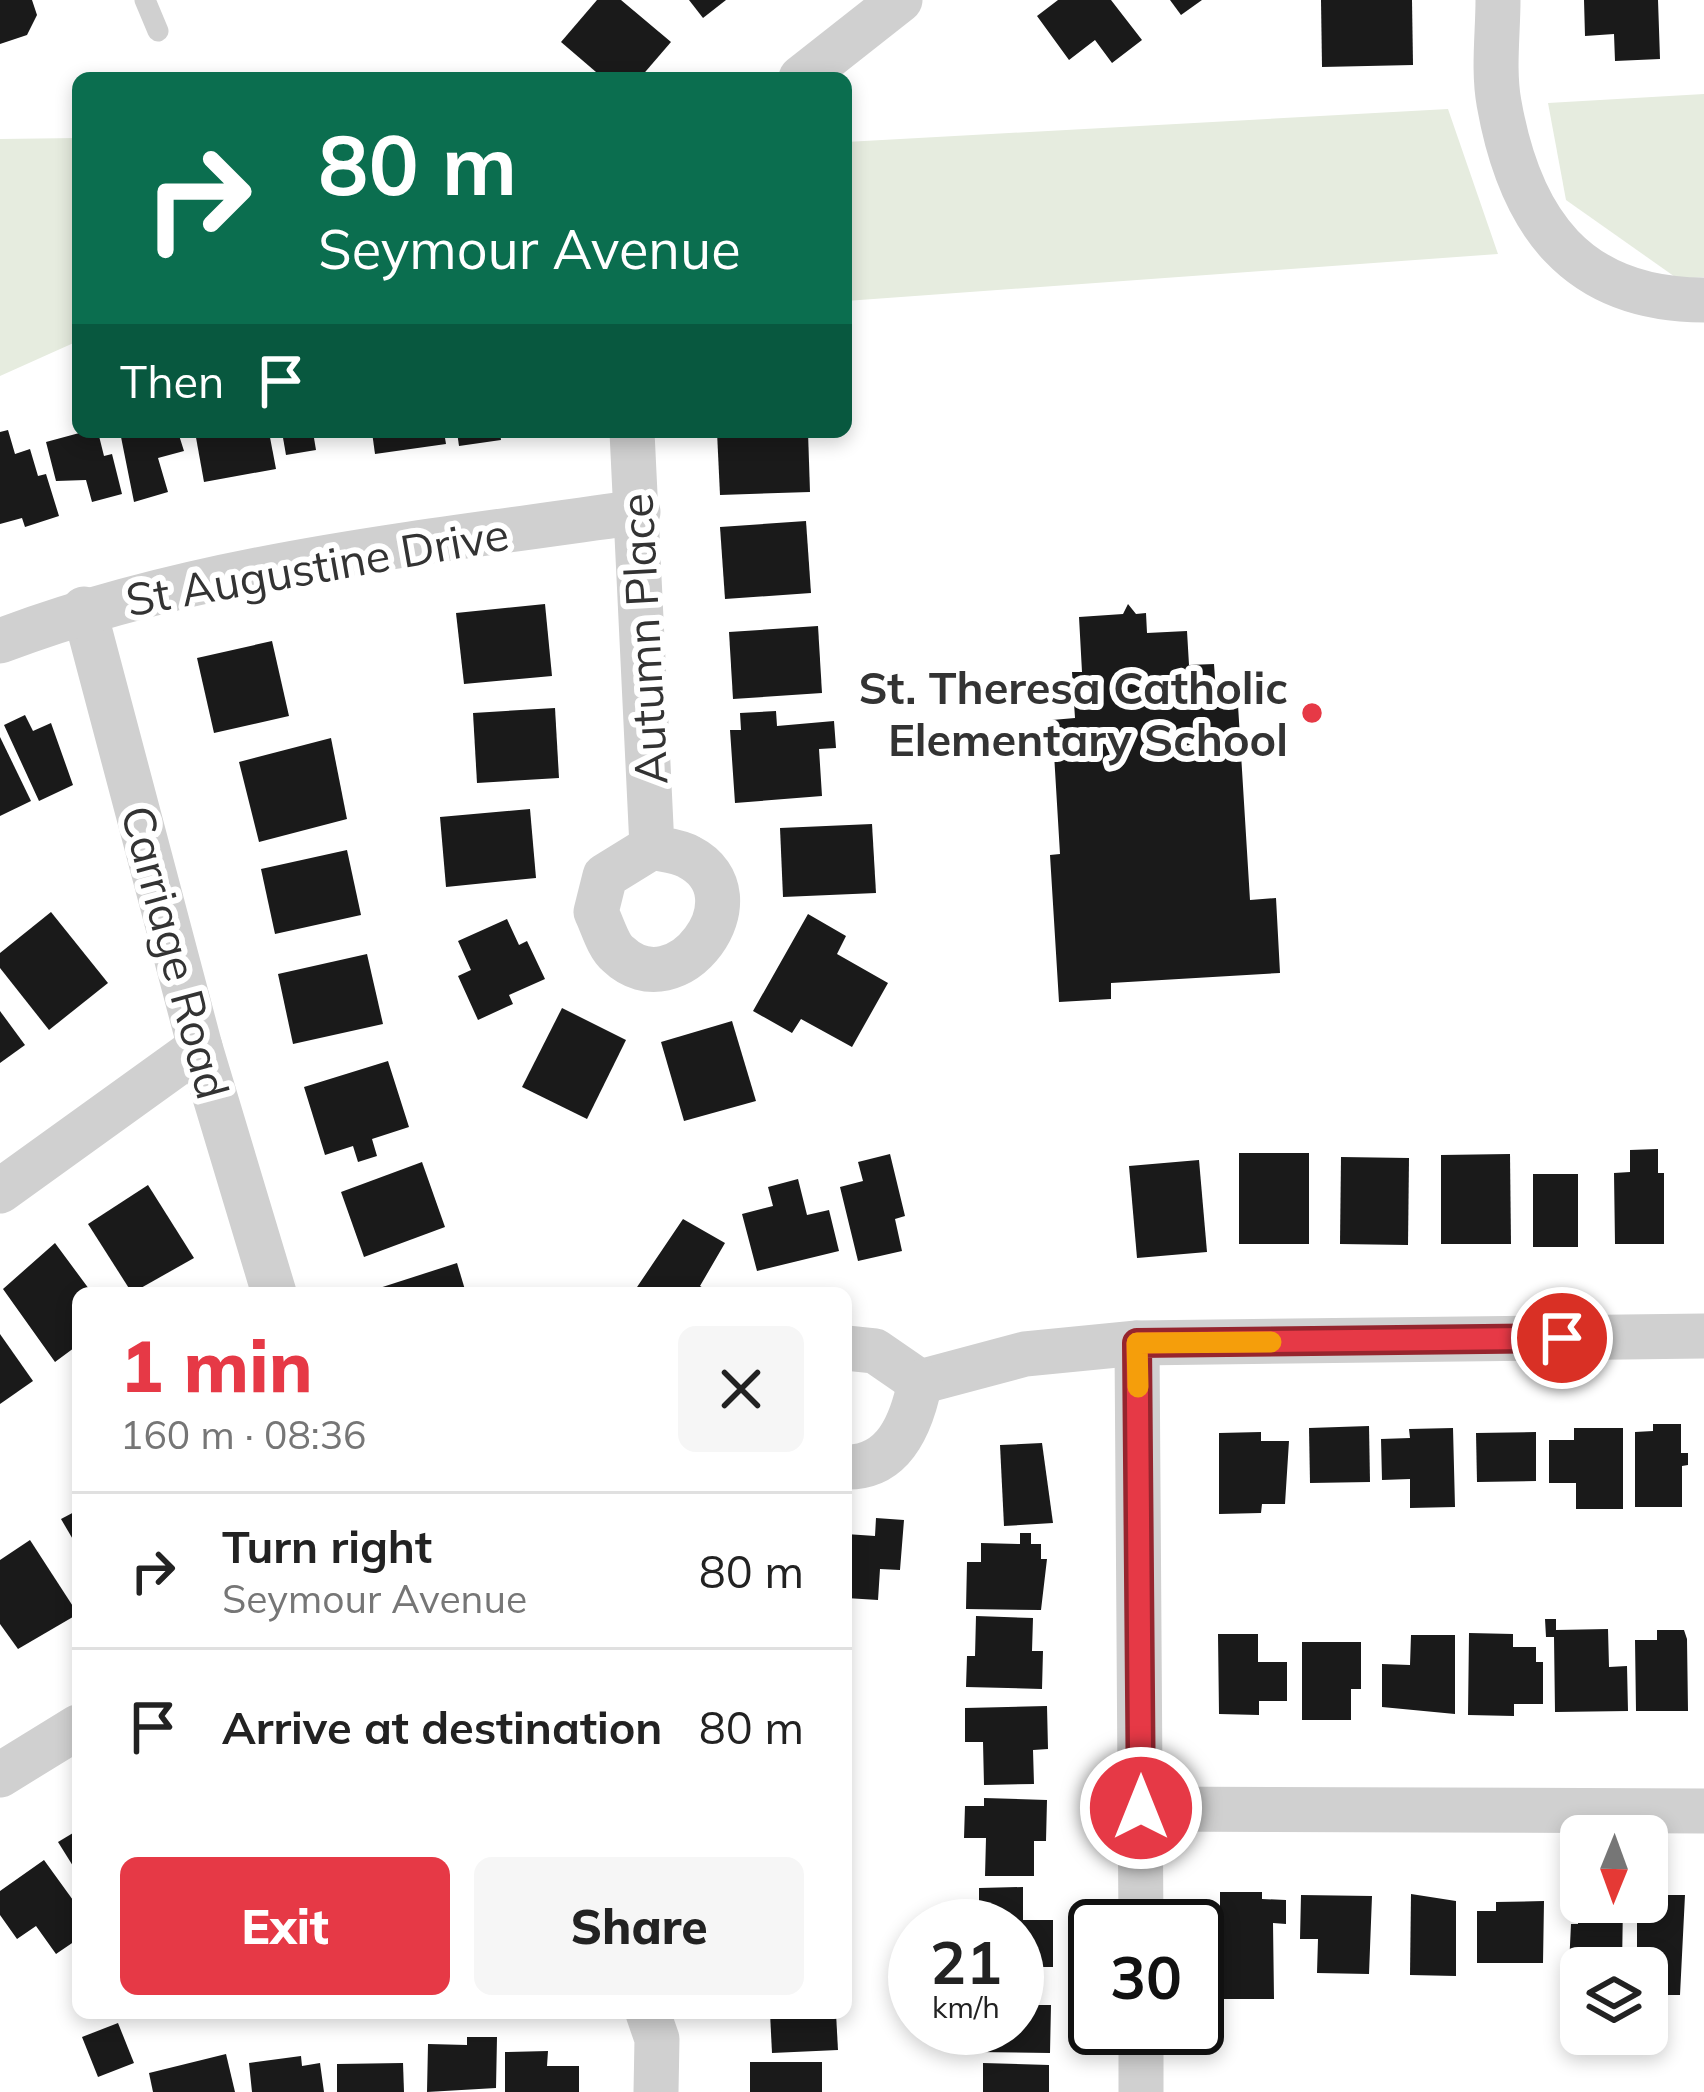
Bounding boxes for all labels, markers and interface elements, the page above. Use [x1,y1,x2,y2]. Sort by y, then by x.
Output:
text: 80 m [318,111,517,216]
icon: right [120,120,276,276]
text: Seymour Avenue [318,215,741,283]
icon: arrive [248,348,314,414]
text: Then [120,353,224,409]
street label: Autumn Place [607,492,679,786]
street label: St Augustine Drive [121,505,513,627]
place label: St. Theresa Catholic Elementary School [859,659,1288,767]
marker: St. Theresa Catholic Elementary School [1299,700,1325,726]
street label: Carriage Road [110,799,242,1105]
pin [1511,1287,1613,1389]
icon: arrive [1529,1305,1595,1371]
text: 1 min [120,1320,313,1410]
button: close [678,1326,804,1452]
text: 160 m · 08:36 [120,1410,366,1459]
text: Turn right [222,1518,432,1574]
icon: right [120,1538,186,1604]
text: 80 m [699,1543,804,1599]
text: Seymour Avenue [222,1574,527,1623]
icon: arrive [120,1694,186,1760]
text: Arrive at destination [222,1699,662,1755]
text: 80 m [699,1699,804,1755]
position arrow [1078,1745,1204,1871]
north arrow [1560,1815,1668,1923]
map controls [1560,1815,1668,2055]
button: Exit [120,1857,450,1995]
button: Share [474,1857,804,1995]
speed limit sign: 30 [1068,1899,1224,2055]
text: 21 [930,1924,1002,1999]
button: layers [1560,1947,1668,2055]
text: km/h [932,1988,1000,2026]

